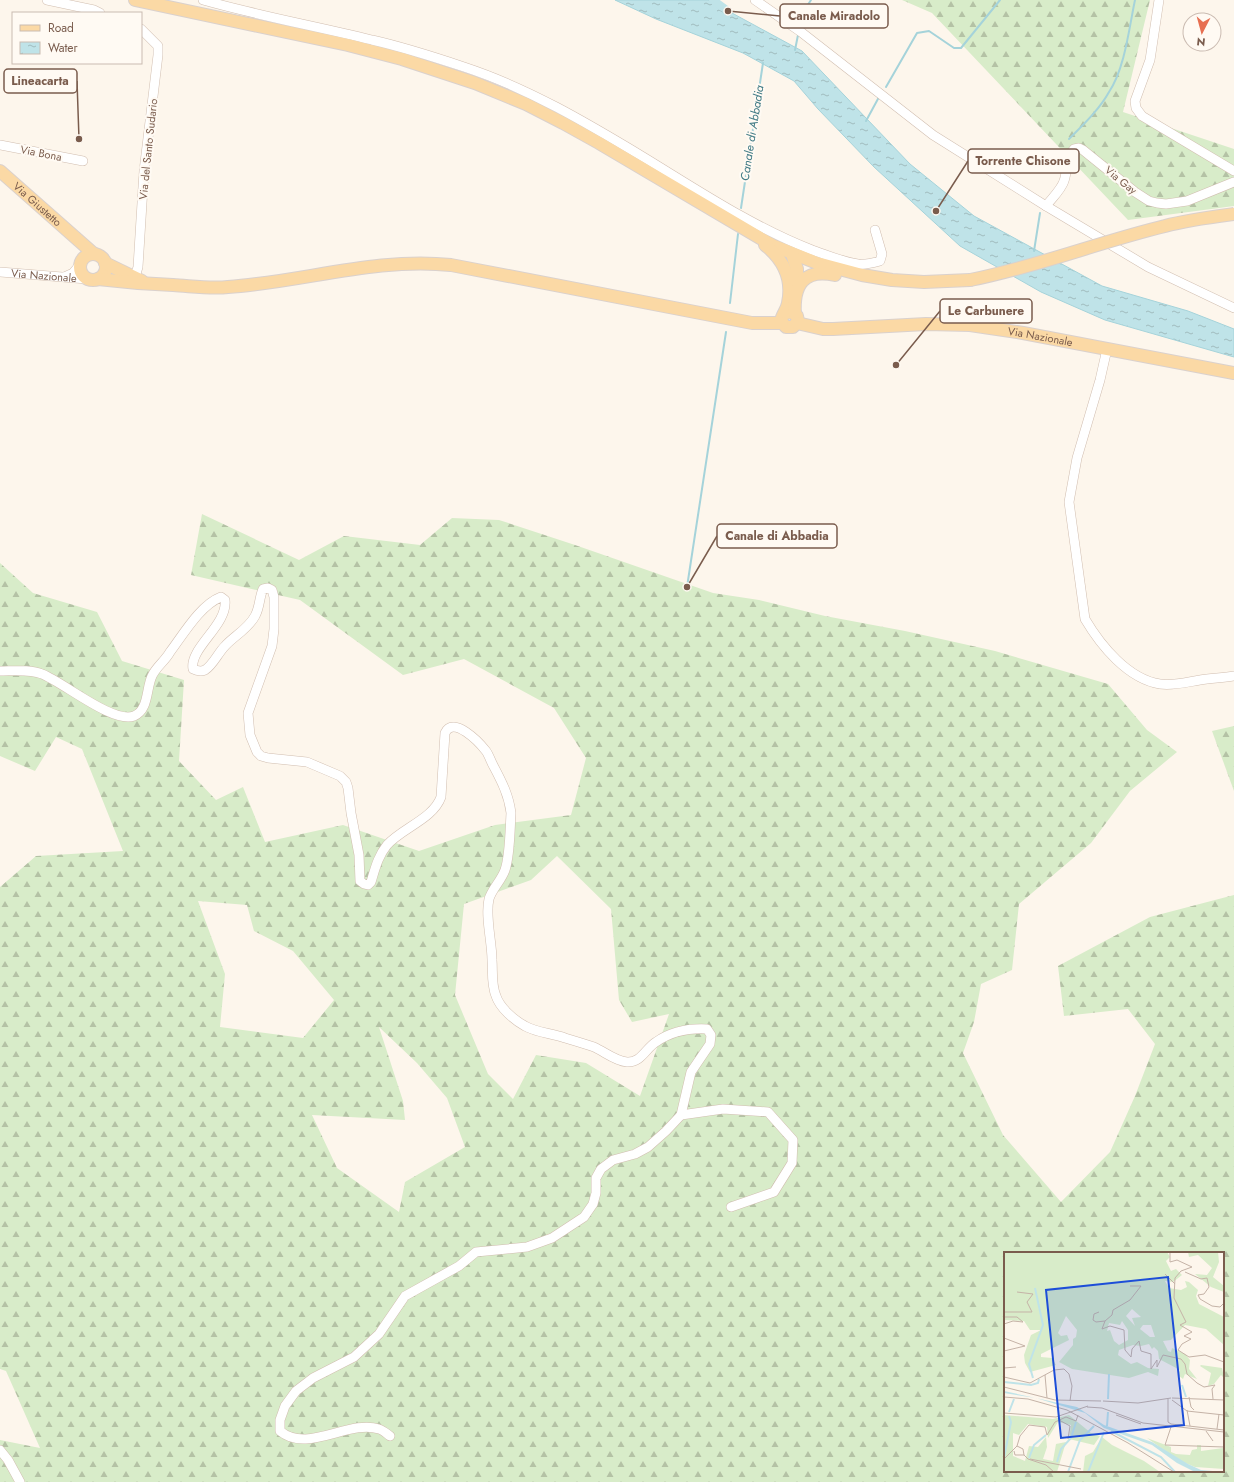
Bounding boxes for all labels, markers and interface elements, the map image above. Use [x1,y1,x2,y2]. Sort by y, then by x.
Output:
callout: Canale Miradolo [780,4,888,28]
text: Canale Miradolo [788,7,880,25]
legend [12,12,142,64]
north arrow [1182,12,1222,52]
text: Road [48,19,74,37]
text: N [1196,34,1206,50]
text: Water [48,39,79,57]
callout: Lineacarta [4,69,77,93]
text: Lineacarta [11,72,69,90]
water label: Canale di Abbadia [736,83,769,182]
street label: Via del Santo Sudario [135,98,161,200]
street label: Via Bona [19,141,63,165]
callout: Torrente Chisone [968,149,1079,173]
text: Torrente Chisone [975,152,1071,170]
street label: Via Gay [1101,162,1141,198]
street label: Via Giustetto [10,178,65,230]
street label: Via Nazionale [10,265,78,286]
callout: Le Carbunere [940,299,1032,323]
text: Le Carbunere [948,302,1024,320]
street label: Via Nazionale [1007,323,1074,350]
callout: Canale di Abbadia [717,524,837,548]
text: Canale di Abbadia [725,527,829,545]
inset map [1004,1252,1224,1472]

